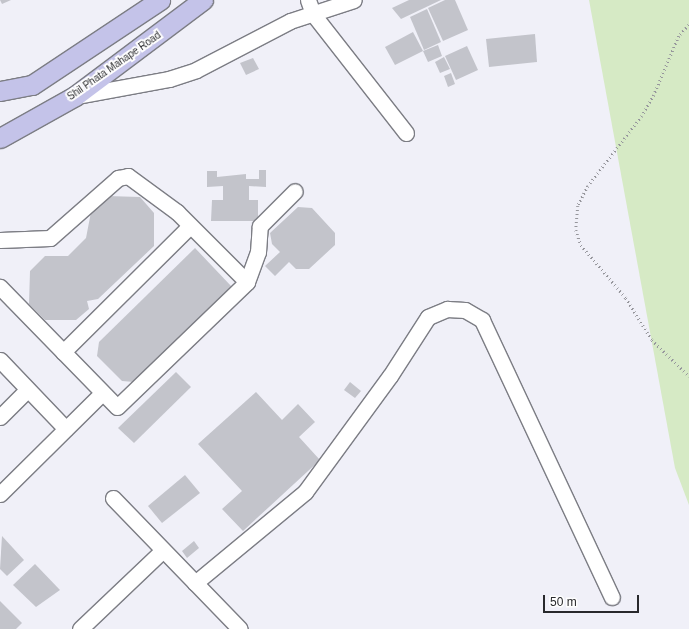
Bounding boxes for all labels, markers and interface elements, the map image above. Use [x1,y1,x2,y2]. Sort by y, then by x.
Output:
street label: Shil Phata Mahape Road [65,29,163,103]
scale bar [545,587,641,613]
text: 50 m [550,595,577,609]

